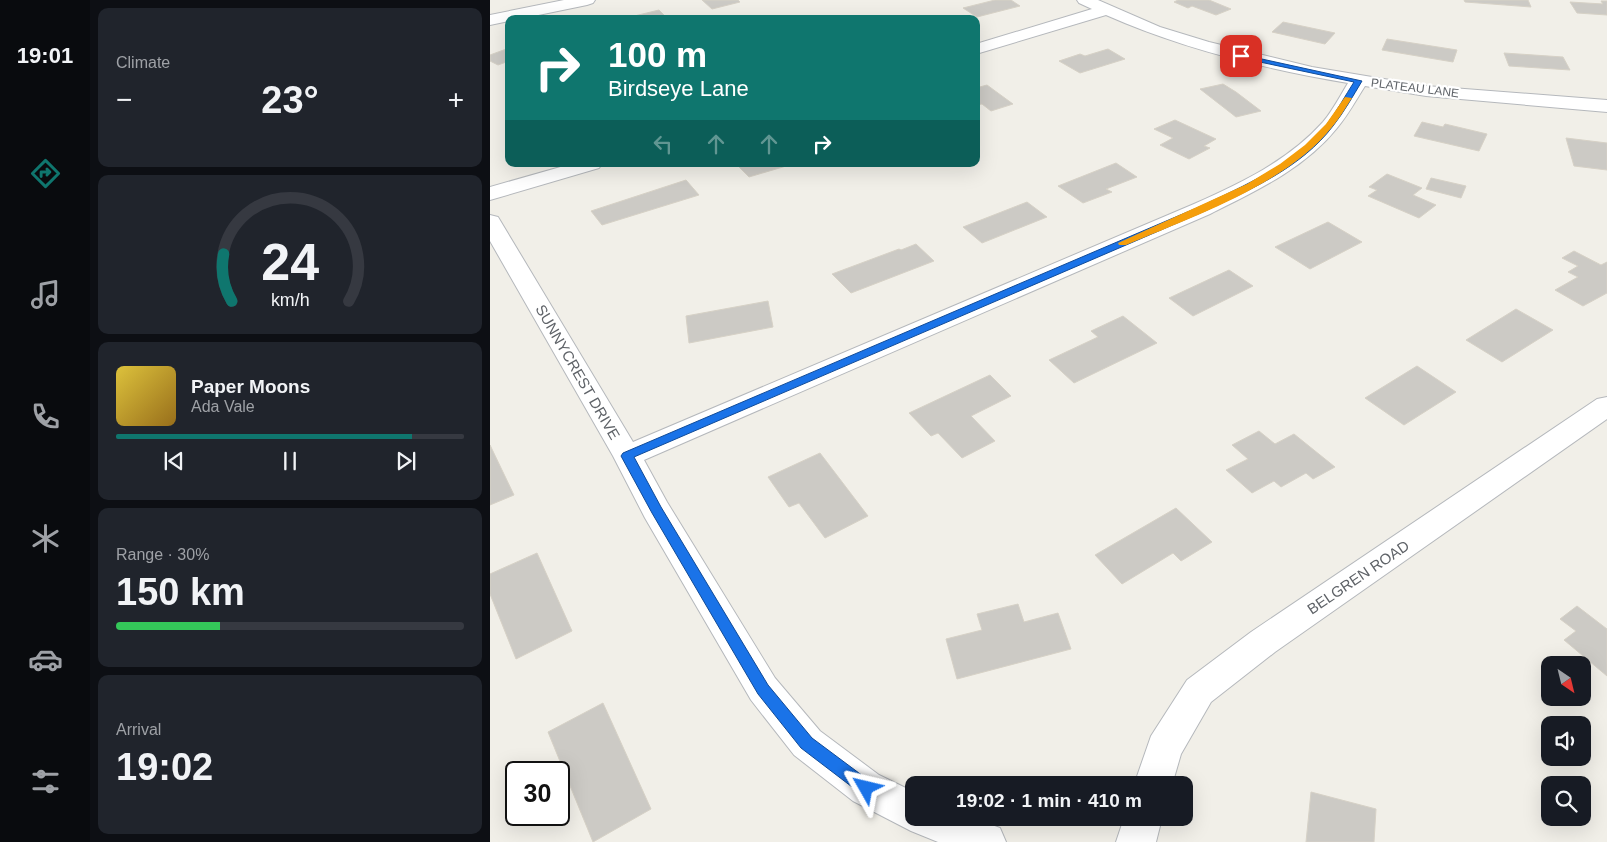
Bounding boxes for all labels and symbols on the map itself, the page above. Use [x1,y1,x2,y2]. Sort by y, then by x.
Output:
pin [1220,35,1262,77]
street label: PLATEAU LANE [1370,76,1460,100]
street label: SUNNYCREST DRIVE [532,301,624,443]
street label: BELGREN ROAD [1304,537,1412,617]
north arrow [1541,656,1591,706]
speed limit sign: 30 [505,761,570,826]
position arrow [839,761,891,813]

